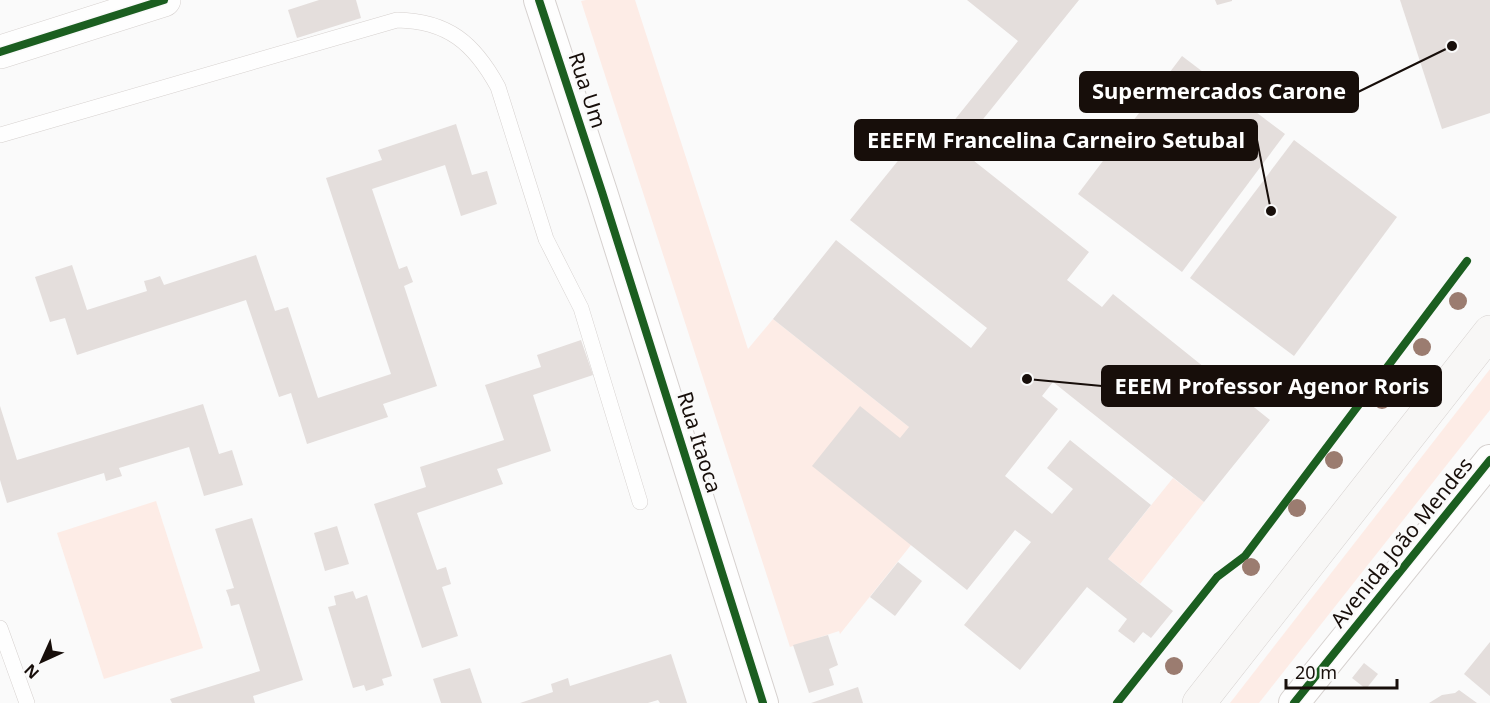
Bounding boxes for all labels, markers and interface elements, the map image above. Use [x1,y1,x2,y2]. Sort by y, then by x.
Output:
street label: Rua Um [563,48,613,132]
callout: Supermercados Carone [1080,72,1358,112]
text: Supermercados Carone [1092,75,1346,105]
callout: EEEFM Francelina Carneiro Setubal [855,120,1257,160]
text: EEEFM Francelina Carneiro Setubal [867,124,1245,154]
callout: EEEM Professor Agenor Roris [1102,366,1441,406]
text: EEEM Professor Agenor Roris [1115,370,1429,400]
street label: Rua Itaoca [671,388,729,496]
street label: Avenida João Mendes [1324,451,1478,633]
north arrow [12,631,72,691]
scale bar [1286,652,1397,690]
text: N [19,659,44,684]
text: 20 m [1295,660,1337,684]

